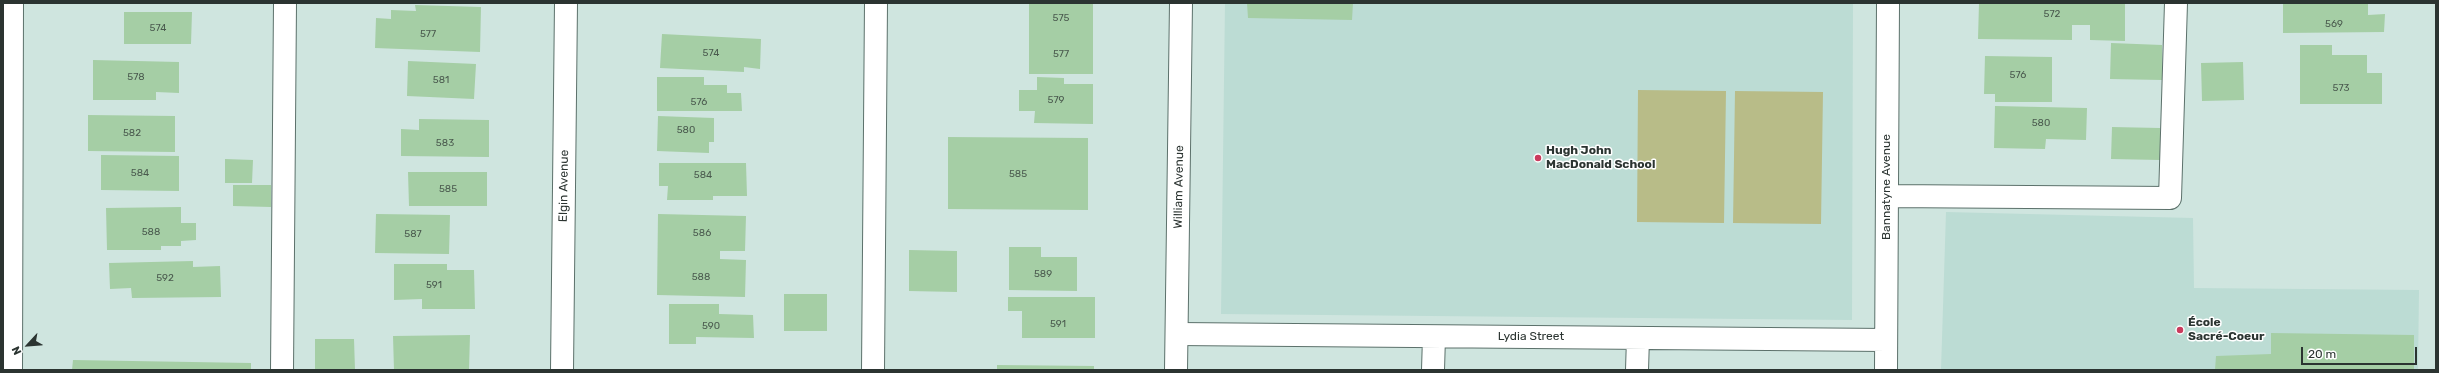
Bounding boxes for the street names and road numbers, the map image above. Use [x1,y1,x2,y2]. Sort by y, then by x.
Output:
street label: Bannatyne Avenue [1880,134,1894,240]
street label: William Avenue [1171,145,1187,229]
street label: Elgin Avenue [556,150,572,222]
street label: Lydia Street [1498,330,1564,344]

